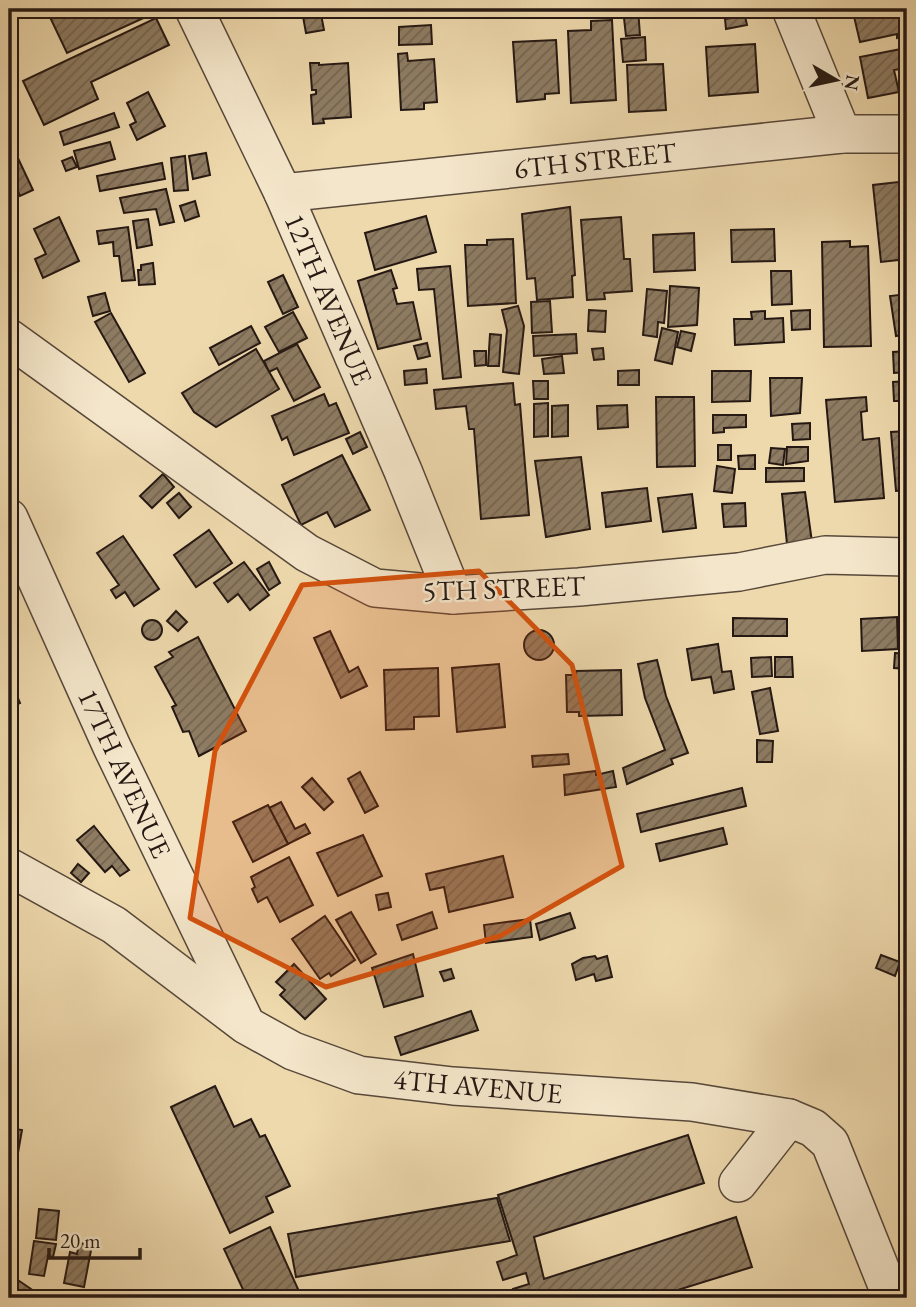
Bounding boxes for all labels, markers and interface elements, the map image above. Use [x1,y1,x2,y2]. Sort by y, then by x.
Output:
north arrow [800,46,870,116]
text: N [839,73,866,93]
street label: 6TH STREET [512,134,678,186]
street label: 12TH AVENUE [277,208,381,390]
street label: 5TH STREET [422,567,586,609]
street label: 17TH AVENUE [70,683,180,864]
street label: 4TH AVENUE [392,1061,564,1111]
scale bar [49,1216,140,1260]
text: 20 m [60,1227,101,1254]

